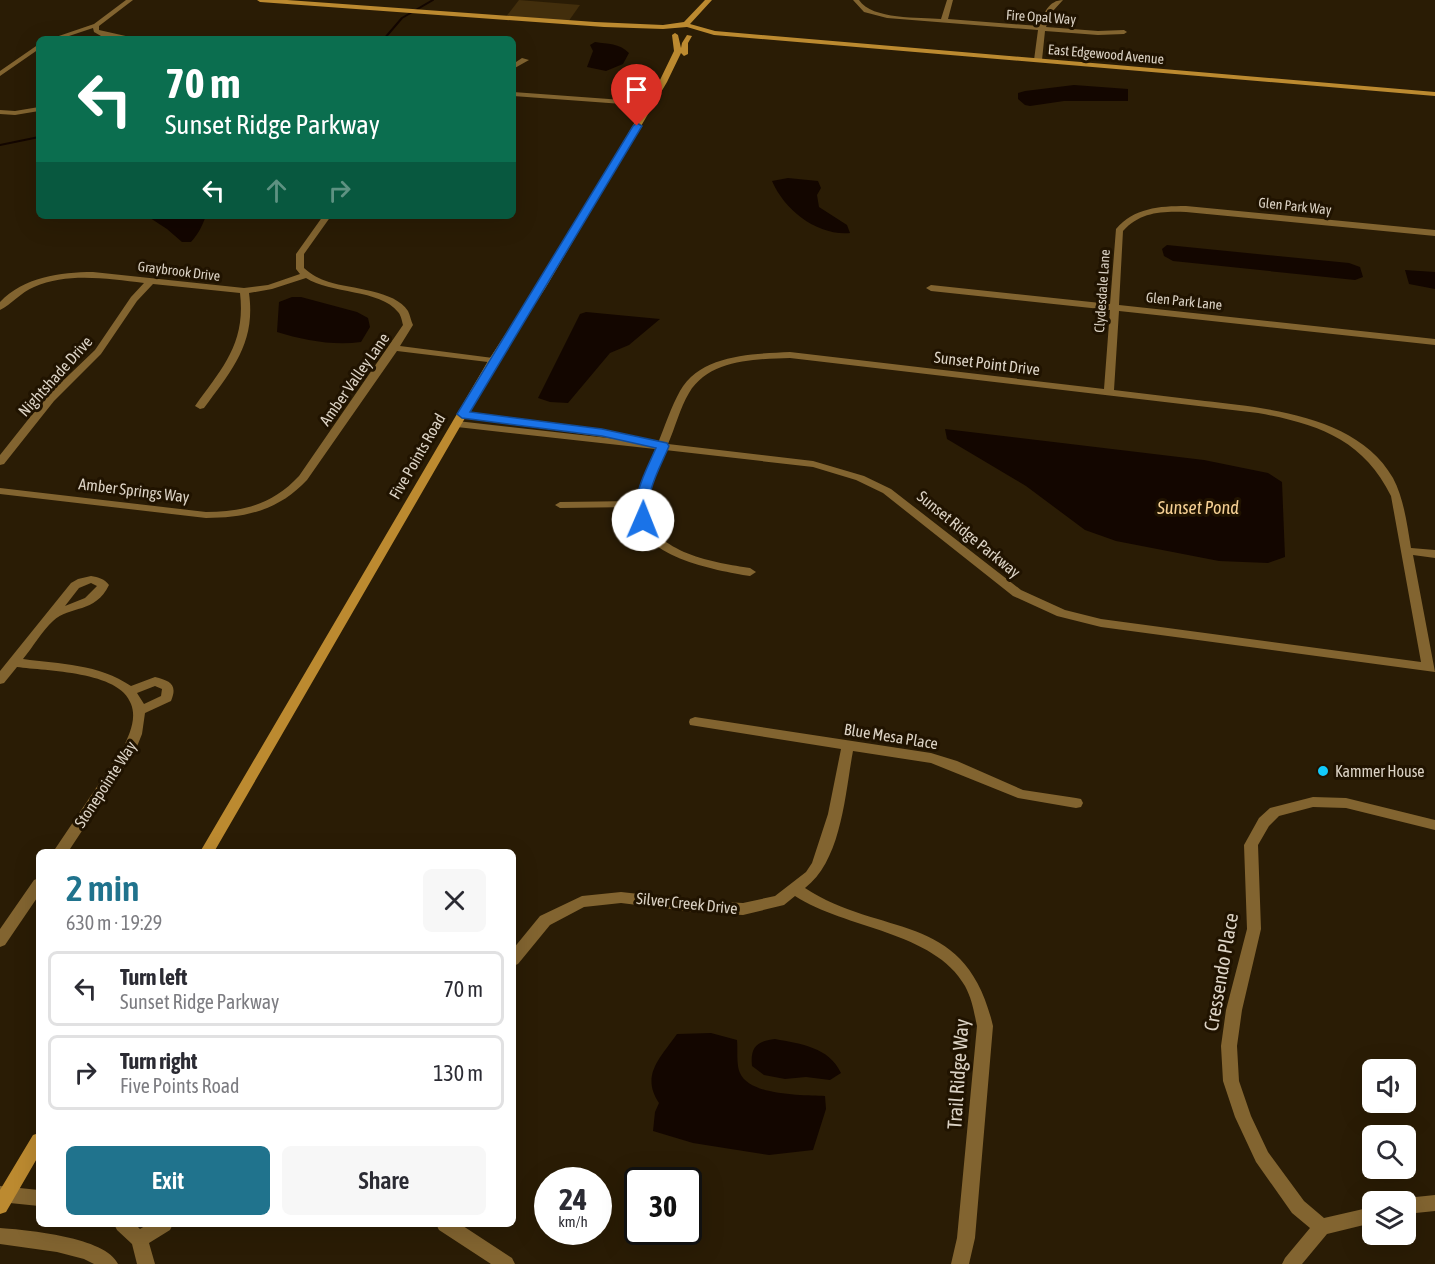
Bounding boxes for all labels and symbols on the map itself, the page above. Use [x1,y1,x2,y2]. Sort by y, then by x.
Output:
street label: Fire Opal Way [1005,7,1077,27]
street label: East Edgewood Avenue [1047,41,1165,67]
pin [611,64,662,126]
street label: Glen Park Way [1258,194,1333,218]
street label: Clydesdale Lane [1091,249,1113,333]
street label: Graybrook Drive [137,258,221,284]
street label: Glen Park Lane [1145,289,1223,313]
street label: Amber Valley Lane [315,329,393,429]
street label: Nightshade Drive [14,332,96,420]
street label: Sunset Point Drive [933,348,1041,378]
street label: Five Points Road [385,410,449,502]
street label: Amber Springs Way [77,474,191,507]
street label: Sunset Ridge Parkway [913,487,1024,582]
position arrow [611,488,675,552]
water label: Sunset Pond [1156,497,1239,518]
street label: Blue Mesa Place [843,720,939,752]
street label: Stonepointe Way [70,737,141,831]
place label: Kammer House [1335,762,1425,780]
marker: Kammer House [1316,764,1330,778]
street label: Silver Creek Drive [635,889,739,917]
street label: Cressendo Place [1199,911,1242,1033]
street label: Trail Ridge Way [942,1018,973,1130]
speed limit sign: 30 [624,1167,702,1245]

